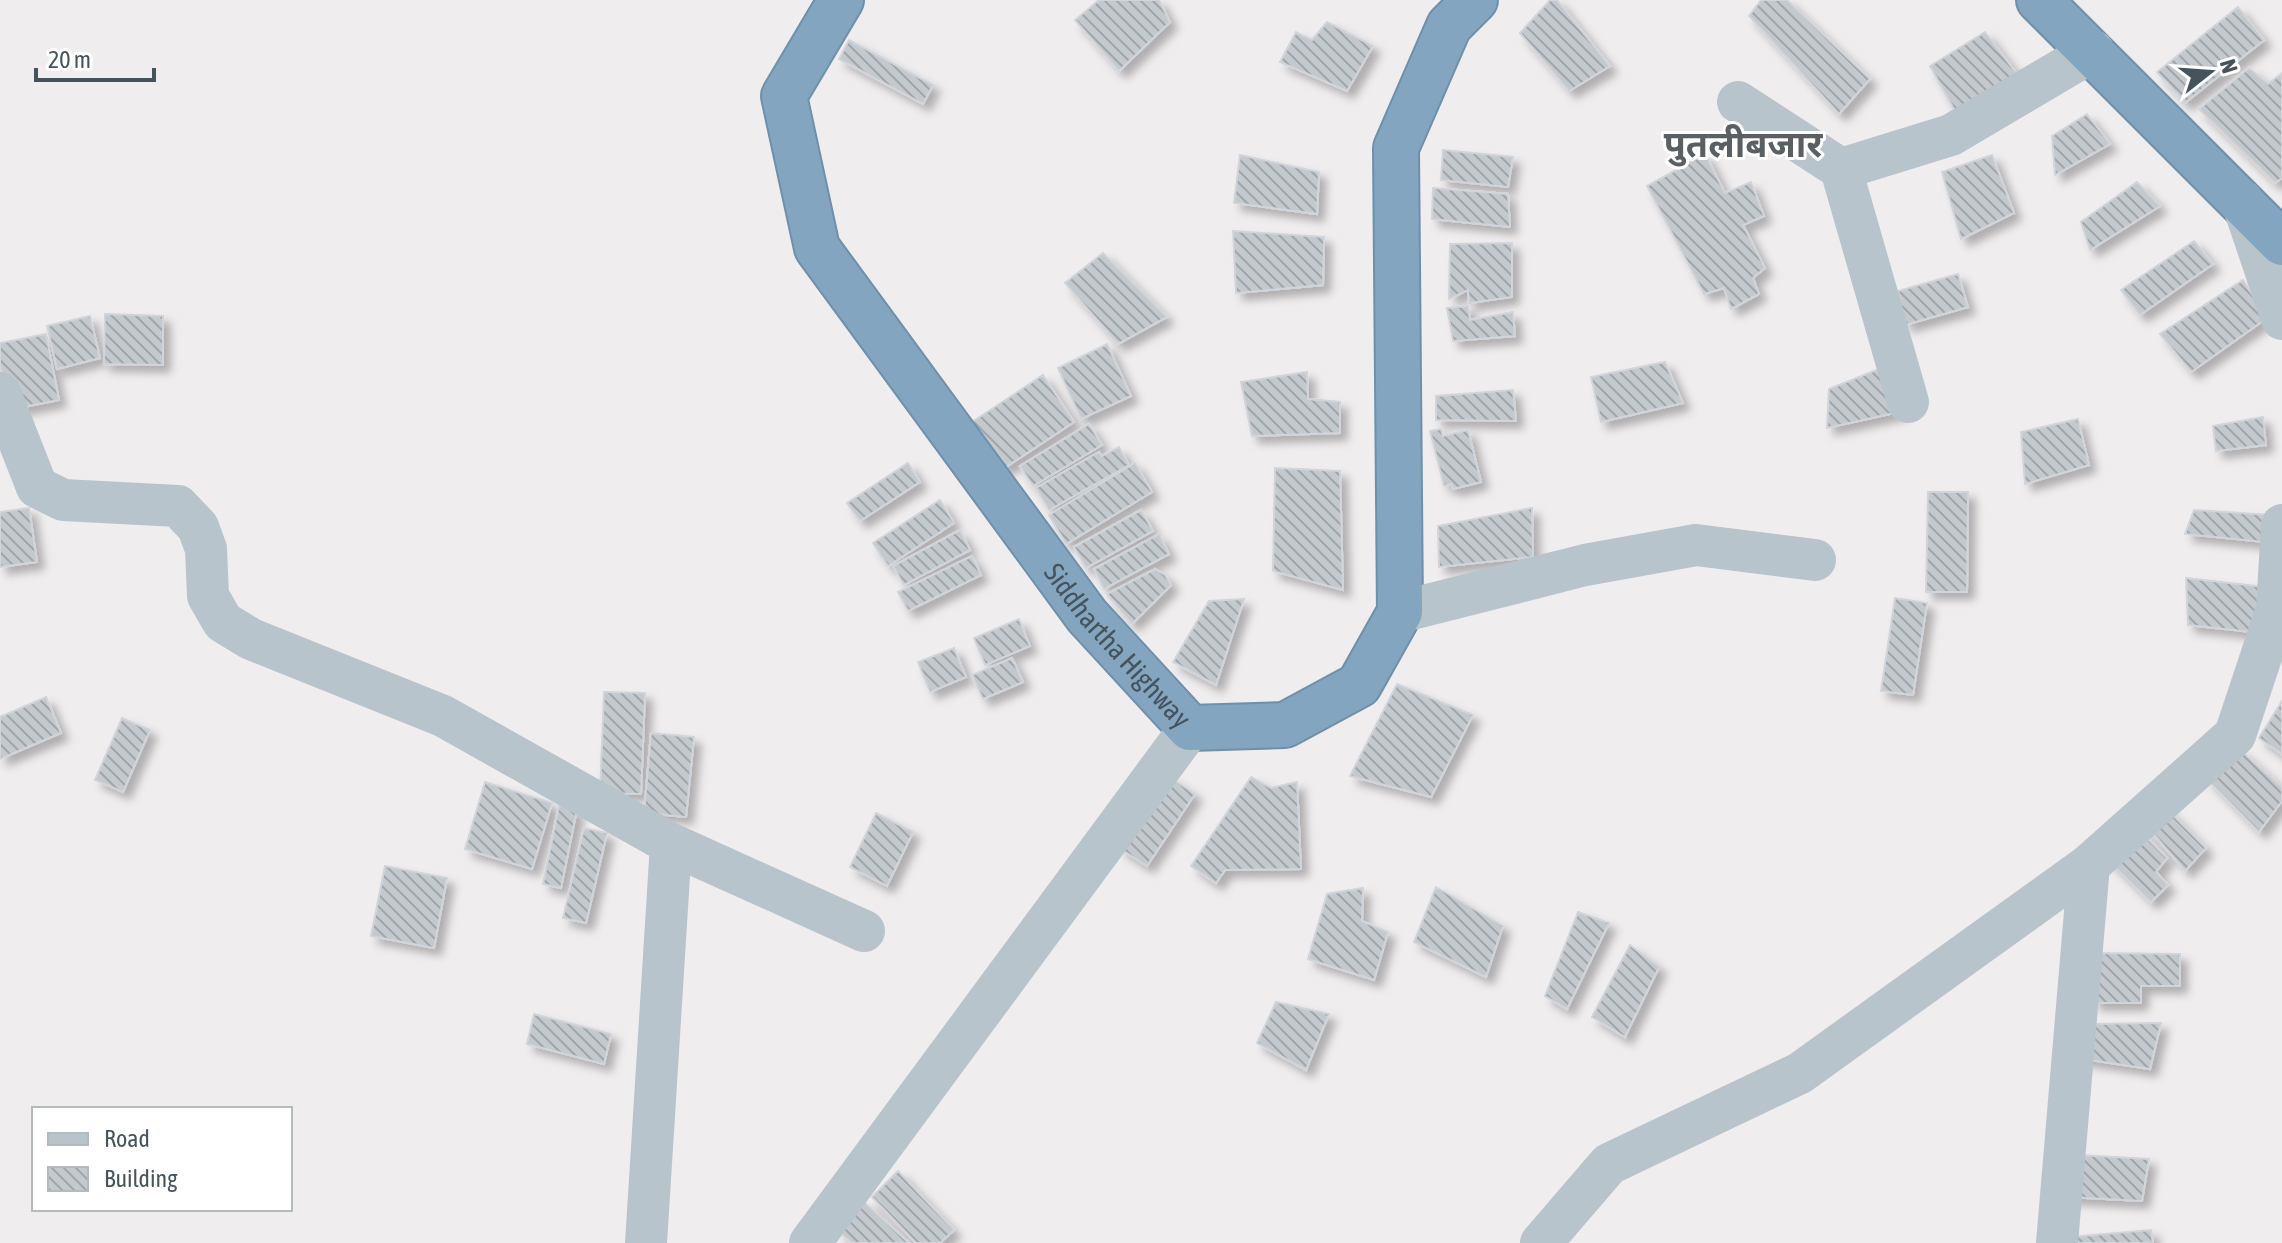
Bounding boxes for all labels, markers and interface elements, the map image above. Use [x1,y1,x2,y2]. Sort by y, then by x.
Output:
scale bar [36,32,154,82]
north arrow [2170,32,2250,112]
text: 20 m [48,46,91,73]
text: N [2215,56,2243,76]
district label: पुतलीबजार [1664,123,1823,167]
street label: Siddhartha Highway [1038,557,1198,734]
legend [32,1107,292,1211]
text: Road [104,1125,150,1152]
text: Building [104,1165,178,1192]

